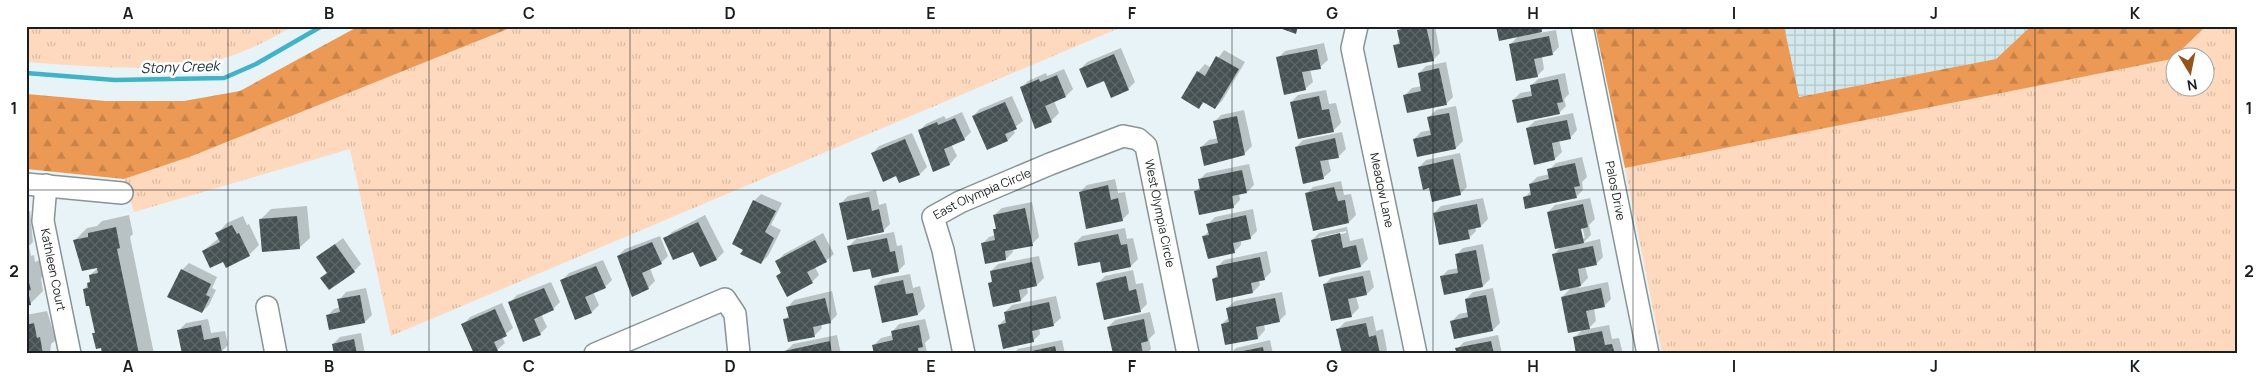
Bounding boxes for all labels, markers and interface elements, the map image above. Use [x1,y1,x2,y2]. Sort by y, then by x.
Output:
text: A [123,2,134,24]
text: B [324,2,334,24]
text: C [523,2,535,24]
text: D [724,2,736,24]
text: E [926,2,936,24]
text: F [1128,2,1137,24]
text: G [1326,2,1338,24]
text: H [1527,2,1539,24]
text: I [1732,2,1736,24]
text: J [1930,2,1938,24]
text: K [2130,2,2141,24]
north arrow [2166,48,2216,98]
water label: Stony Creek [140,56,222,77]
text: N [2186,75,2199,96]
text: 1 [10,97,18,119]
text: 1 [2245,97,2253,119]
street label: Meadow Lane [1366,151,1398,229]
street label: West Olympia Circle [1141,158,1179,269]
street label: Palos Drive [1601,159,1630,222]
street label: East Olympia Circle [930,164,1034,223]
street label: Kathleen Court [37,227,70,313]
text: 2 [9,260,19,282]
text: 2 [2244,260,2254,282]
text: A [123,355,134,377]
text: B [324,355,334,377]
text: C [523,355,535,377]
text: D [724,355,736,377]
text: E [926,355,936,377]
text: F [1128,355,1137,377]
text: G [1326,355,1338,377]
text: H [1527,355,1539,377]
text: I [1732,355,1736,377]
text: J [1930,355,1938,377]
text: K [2130,355,2141,377]

